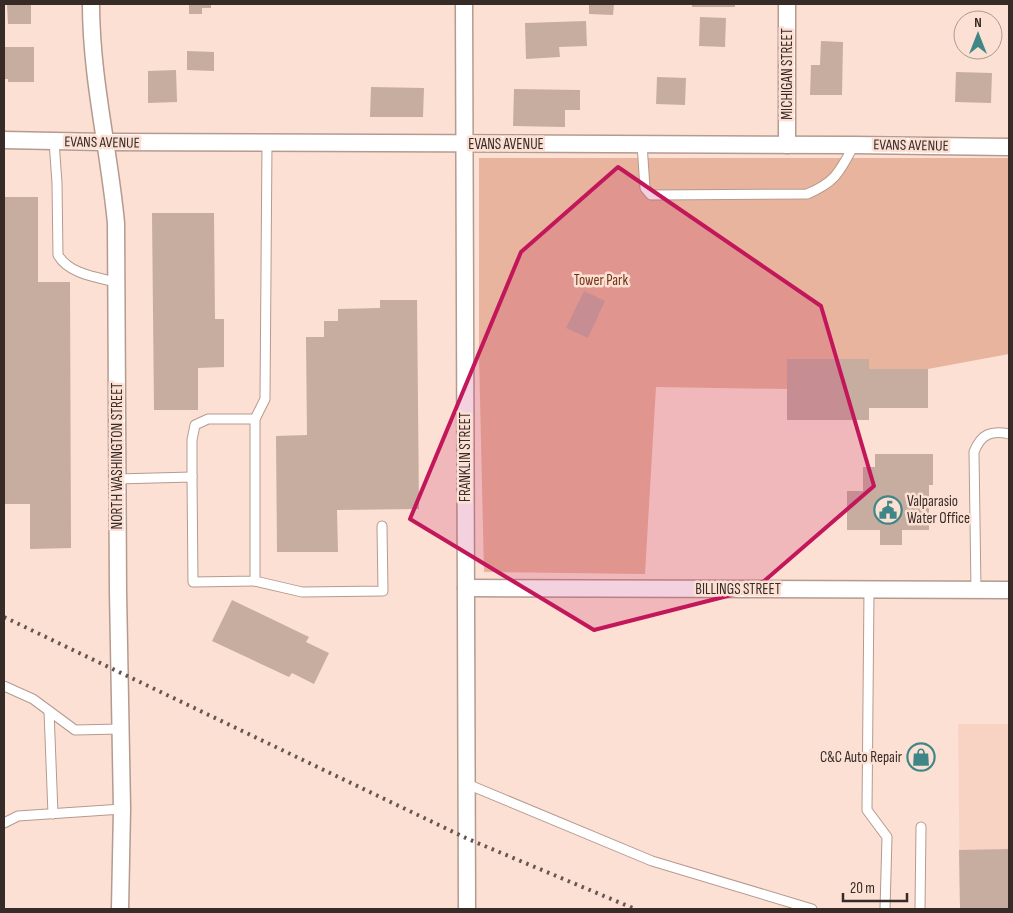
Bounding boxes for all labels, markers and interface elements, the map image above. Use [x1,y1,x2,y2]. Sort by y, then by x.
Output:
north arrow [953,10,1003,60]
text: N [974,14,982,31]
street label: MICHIGAN STREET [778,28,797,120]
street label: EVANS AVENUE [64,132,140,153]
street label: EVANS AVENUE [468,135,544,154]
street label: EVANS AVENUE [873,135,949,156]
park label: Tower Park [574,271,628,290]
street label: NORTH WASHINGTON STREET [108,383,127,529]
street label: FRANKLIN STREET [456,412,475,502]
place label: Valparasio Water Office [907,492,970,528]
public building icon: Valparasio Water Office [873,495,903,525]
street label: BILLINGS STREET [695,580,781,599]
shop icon: C&C Auto Repair [906,742,936,772]
place label: C&C Auto Repair [820,748,903,767]
scale bar [843,870,907,902]
text: 20 m [850,879,875,898]

